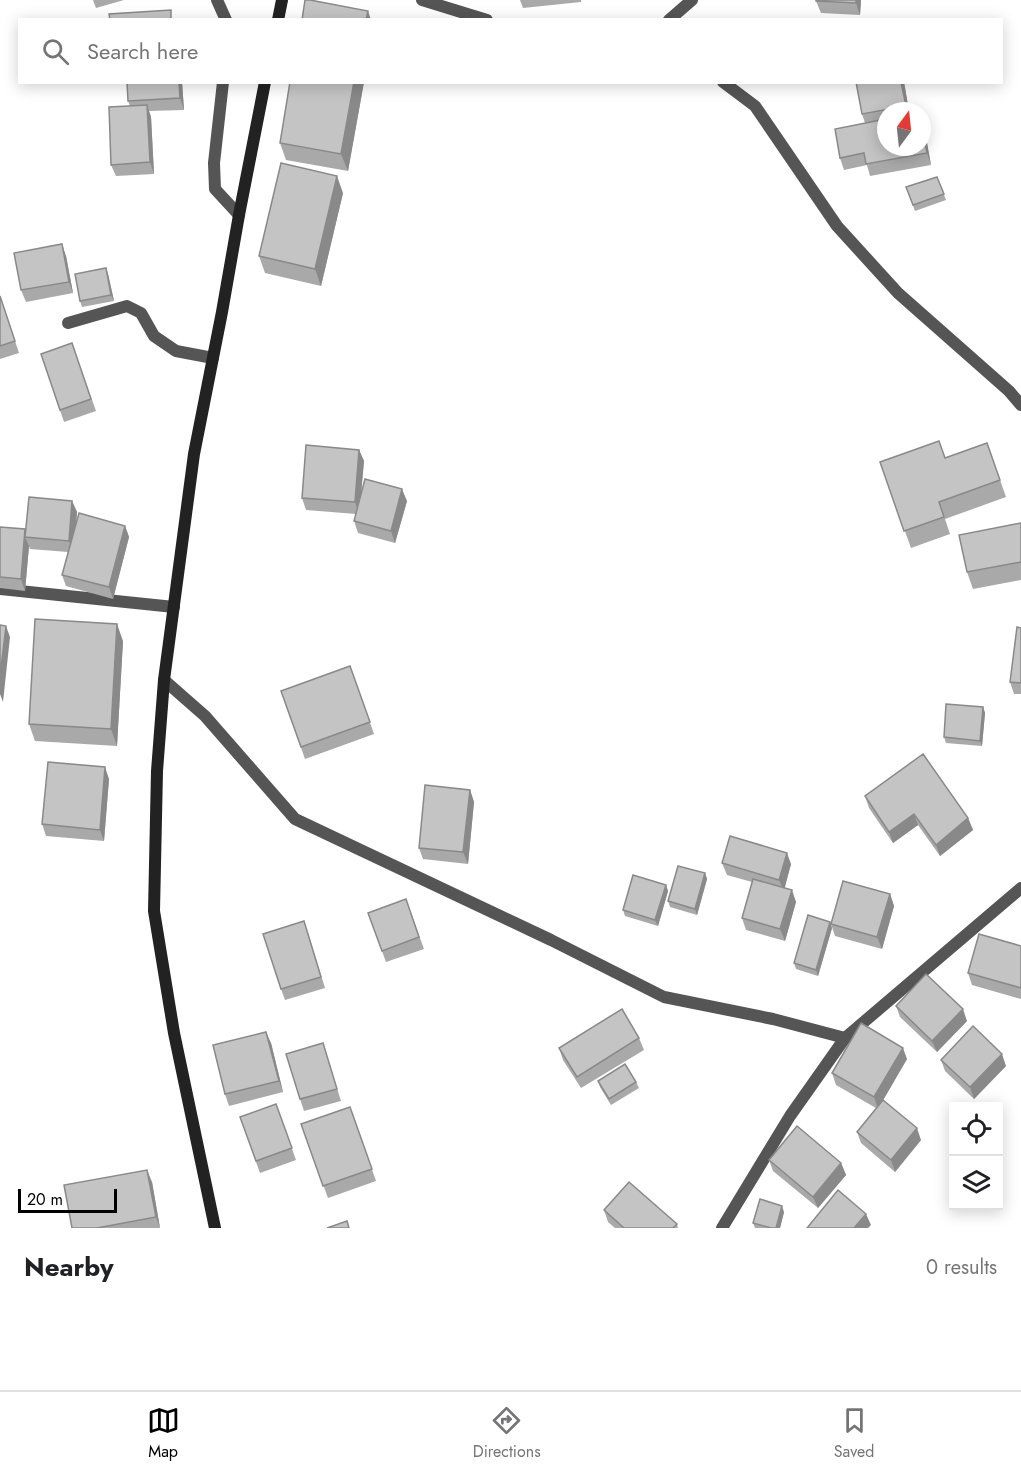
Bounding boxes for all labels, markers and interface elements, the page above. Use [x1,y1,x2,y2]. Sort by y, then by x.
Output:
search box [18,18,1003,84]
icon: search [39,35,72,68]
text: Search here [87,35,198,67]
north arrow [877,102,931,156]
map controls [949,1102,1003,1210]
button: locate [949,1102,1003,1156]
button: layers [949,1156,1003,1210]
scale bar [18,1186,117,1214]
text: 20 m [27,1188,63,1211]
text: Nearby [24,1248,113,1286]
text: 0 results [926,1253,997,1282]
tab: Map [147,1404,180,1463]
tab: Directions [473,1404,541,1463]
tab: Saved [834,1404,874,1463]

